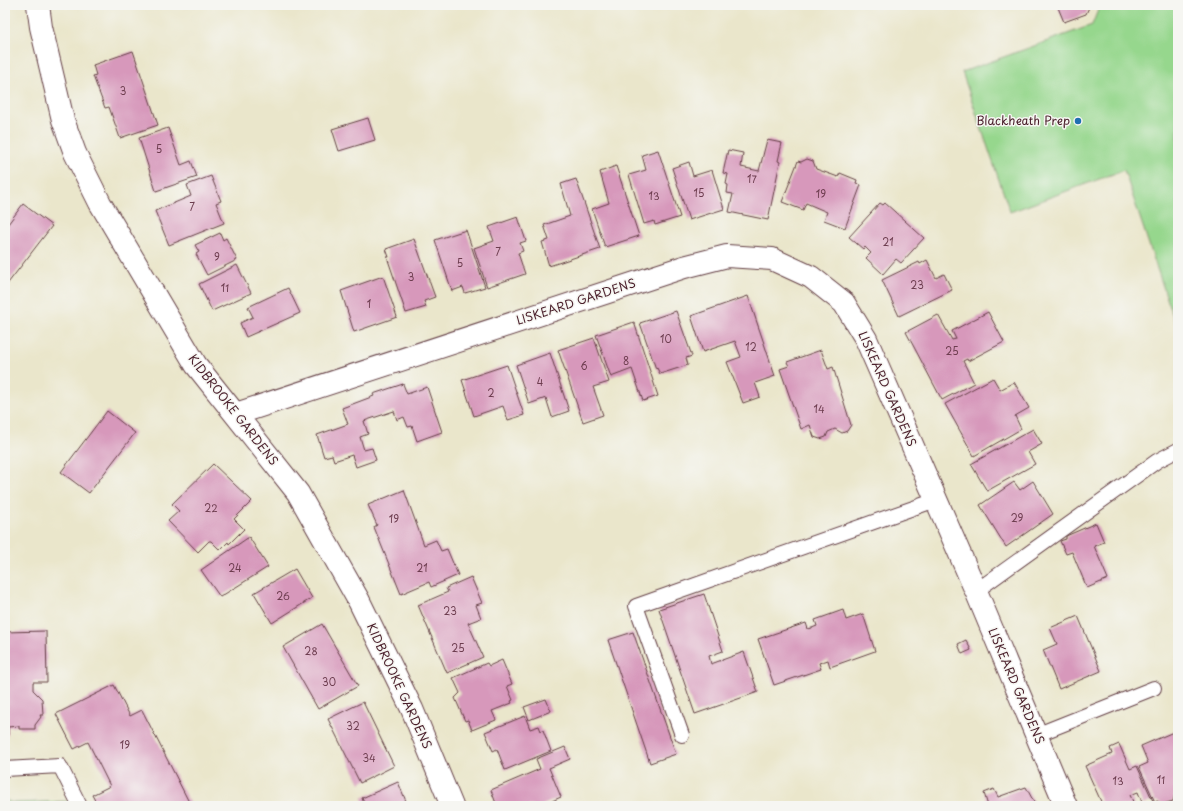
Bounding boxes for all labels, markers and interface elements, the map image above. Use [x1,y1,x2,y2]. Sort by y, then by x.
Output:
house number: 3 [120,83,126,98]
place label: Blackheath Prep [976,111,1070,129]
marker: Blackheath Prep [1073,116,1083,126]
house number: 5 [156,141,162,156]
house number: 17 [747,171,758,186]
house number: 15 [694,185,704,200]
house number: 19 [816,186,826,201]
house number: 13 [648,188,660,203]
house number: 7 [189,199,195,214]
house number: 21 [882,234,894,249]
house number: 7 [495,244,501,259]
house number: 9 [214,249,220,264]
house number: 5 [457,255,463,270]
house number: 3 [408,269,414,284]
street label: LISKEARD GARDENS [514,273,638,329]
house number: 23 [910,277,924,292]
house number: 11 [221,280,229,295]
house number: 1 [367,296,371,311]
street label: LISKEARD GARDENS [854,328,922,449]
house number: 10 [660,331,672,346]
house number: 12 [745,339,757,354]
house number: 25 [945,343,959,358]
street label: KIDBROOKE GARDENS [185,350,283,469]
house number: 8 [623,353,629,368]
house number: 6 [580,358,588,373]
house number: 4 [537,374,544,389]
house number: 2 [487,385,495,400]
house number: 14 [813,401,825,416]
house number: 22 [204,500,218,515]
house number: 29 [1011,510,1024,525]
house number: 19 [389,511,399,526]
house number: 24 [228,560,242,575]
house number: 21 [416,560,428,575]
house number: 26 [276,588,290,603]
house number: 23 [443,603,457,618]
street label: KIDBROOKE GARDENS [363,620,437,751]
street label: LISKEARD GARDENS [984,625,1050,747]
house number: 25 [451,640,465,655]
house number: 28 [304,643,318,658]
house number: 30 [322,674,336,689]
house number: 32 [346,718,360,733]
house number: 19 [120,737,130,752]
house number: 34 [362,750,376,765]
house number: 11 [1157,772,1165,787]
house number: 13 [1112,773,1124,788]

